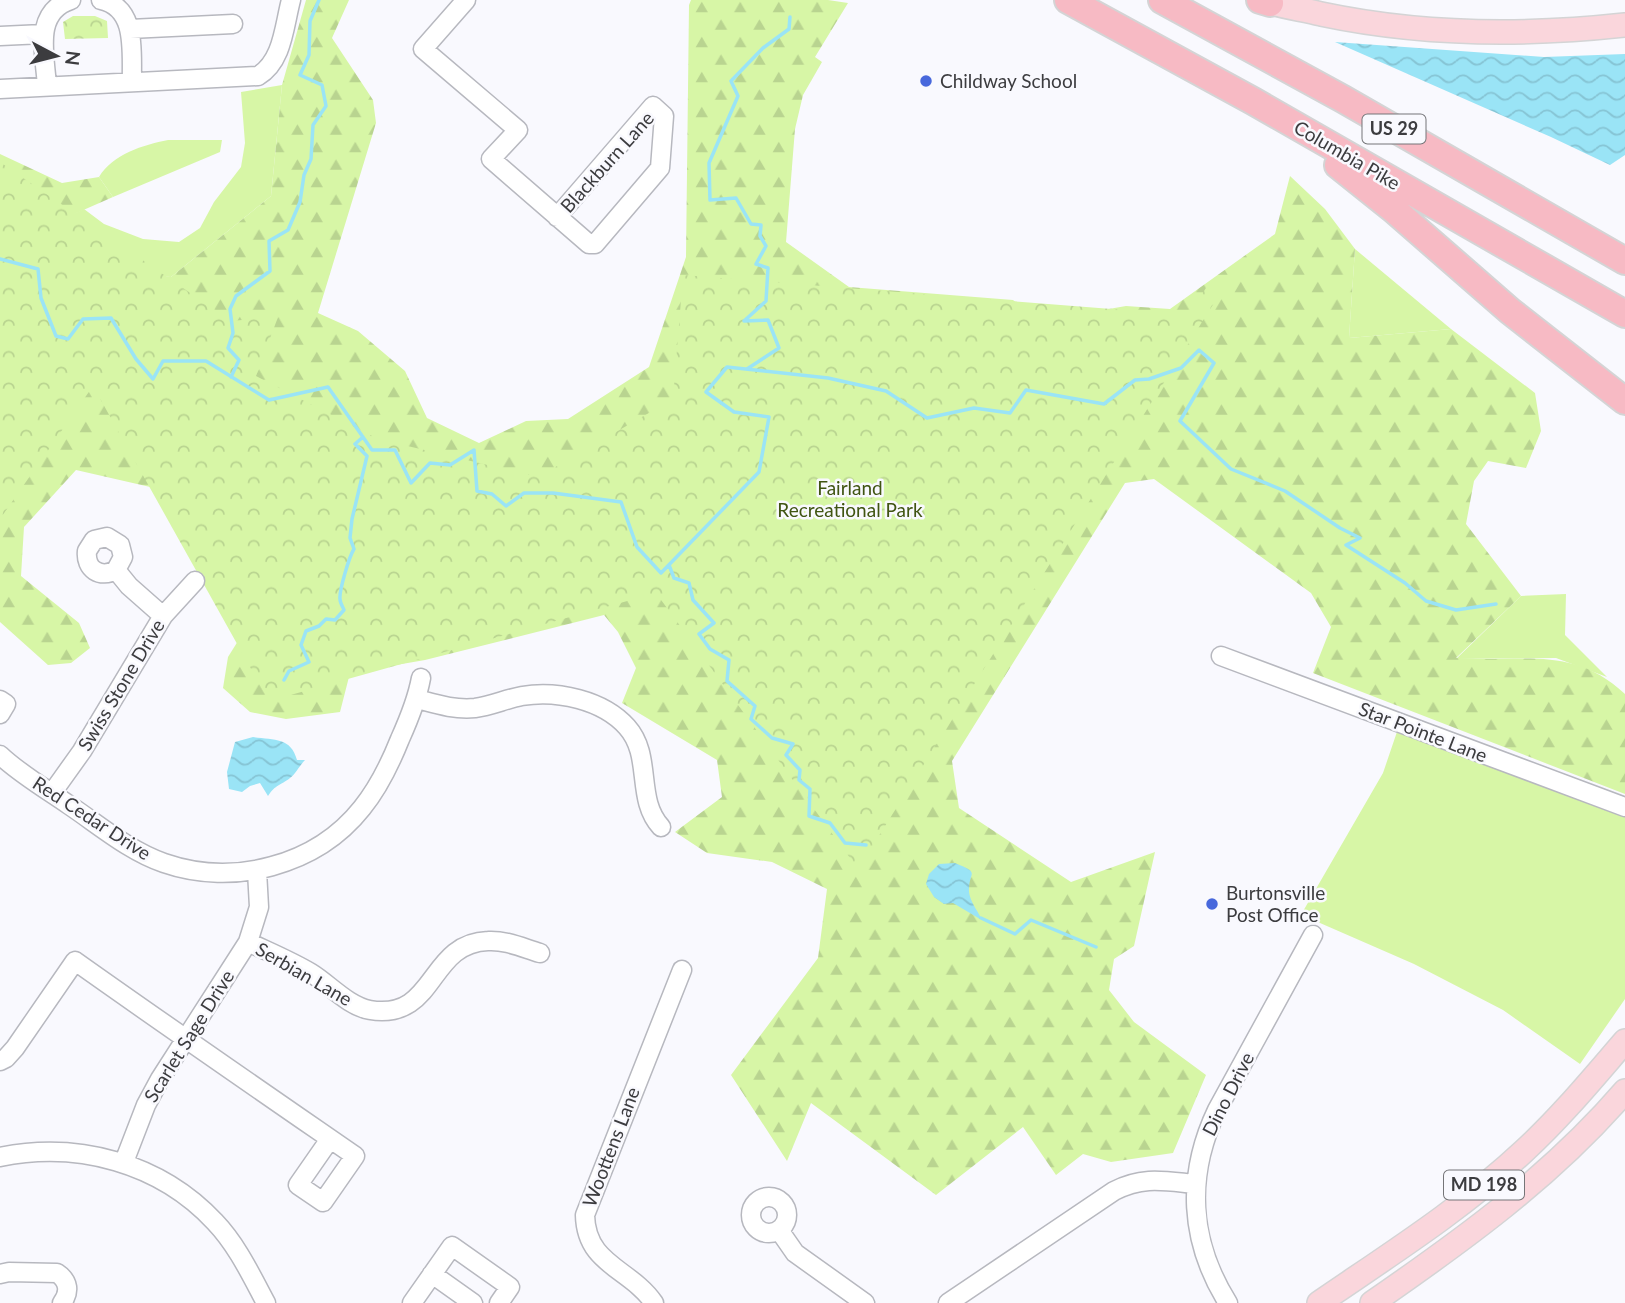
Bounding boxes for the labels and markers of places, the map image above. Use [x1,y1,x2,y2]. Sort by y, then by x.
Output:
place label: Childway School [940,69,1077,92]
marker: Childway School [918,73,934,89]
place label: Burtonsville Post Office [1226,881,1325,926]
marker: Burtonsville Post Office [1204,896,1220,912]

